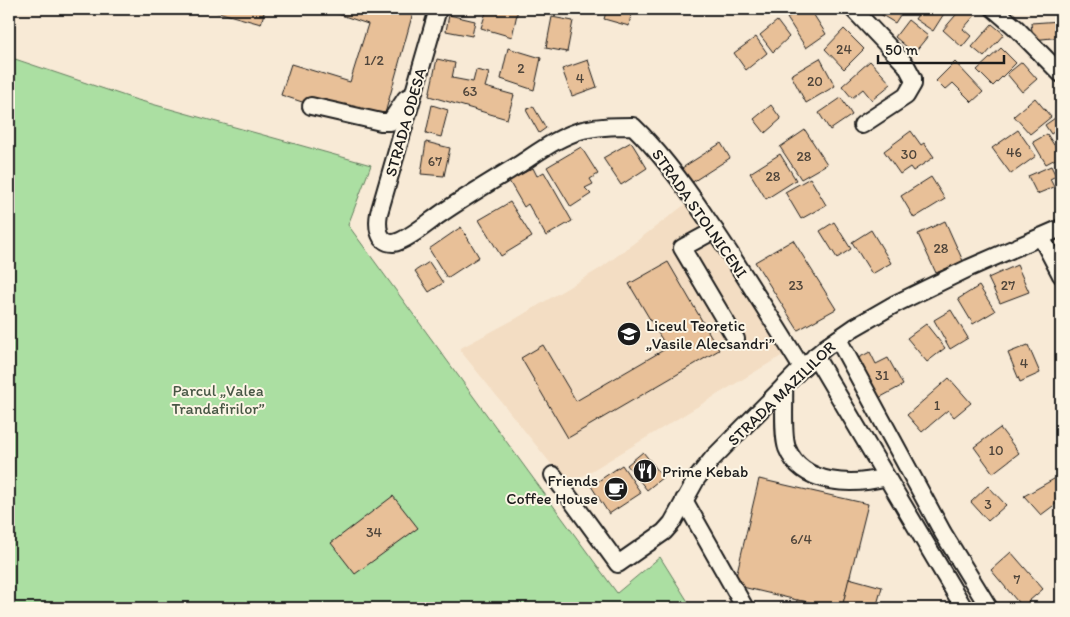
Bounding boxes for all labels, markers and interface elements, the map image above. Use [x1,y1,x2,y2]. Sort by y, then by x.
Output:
scale bar [878,32,1004,64]
house number: 24 [836,41,852,58]
text: 50 m [885,41,918,59]
house number: 1/2 [364,52,385,69]
house number: 2 [517,60,525,77]
street label: STRADA ODESA [381,66,430,179]
house number: 4 [576,70,585,87]
house number: 20 [807,73,823,90]
house number: 63 [462,83,478,100]
house number: 46 [1006,144,1022,161]
street label: STRADA STOLNICENI [648,145,751,281]
house number: 30 [901,146,917,163]
house number: 28 [796,148,812,165]
house number: 67 [428,153,442,170]
house number: 28 [765,168,781,185]
house number: 28 [933,240,949,257]
house number: 23 [789,277,804,294]
house number: 27 [1001,277,1015,294]
place label: Liceul Teoretic „Vasile Alecsandri” [646,316,775,353]
school or university icon: Liceul Teoretic „Vasile Alecsandri” [616,321,642,347]
street label: STRADA MAZILILOR [724,337,839,450]
house number: 4 [1020,355,1029,372]
house number: 31 [875,367,890,384]
park label: Parcul „Valea Trandafirilor” [171,381,265,418]
house number: 1 [934,397,941,414]
house number: 10 [988,442,1004,459]
restaurant icon: Prime Kebab [632,458,658,484]
place label: Prime Kebab [662,462,748,481]
place label: Friends Coffee House [506,471,598,508]
cafe icon: Friends Coffee House [603,476,629,502]
house number: 3 [984,496,992,513]
house number: 34 [366,524,383,541]
house number: 6/4 [790,531,812,548]
house number: 7 [1014,571,1021,588]

